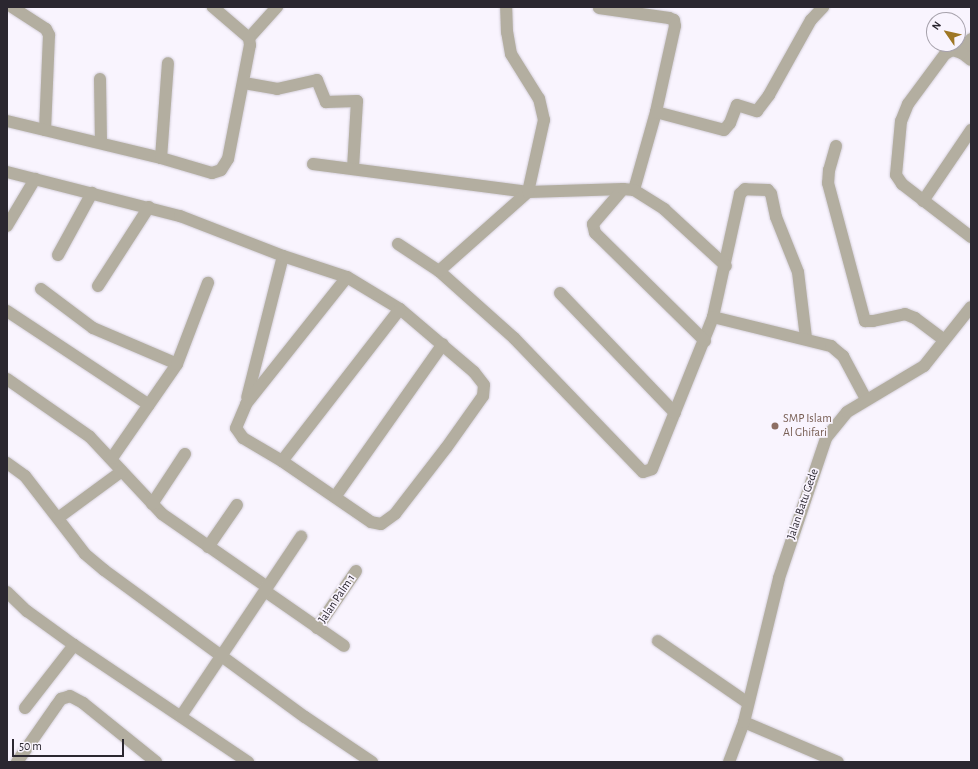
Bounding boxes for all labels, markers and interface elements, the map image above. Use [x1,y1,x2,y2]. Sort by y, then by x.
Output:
north arrow [926,12,966,52]
text: N [930,19,943,32]
place label: SMP Islam Al Ghifari [783,412,832,440]
marker: SMP Islam Al Ghifari [770,421,780,431]
street label: Jalan Batu Gede [784,467,822,541]
street label: Jalan Palm 1 [315,572,359,626]
scale bar [14,731,126,757]
text: 50 m [19,740,42,752]

